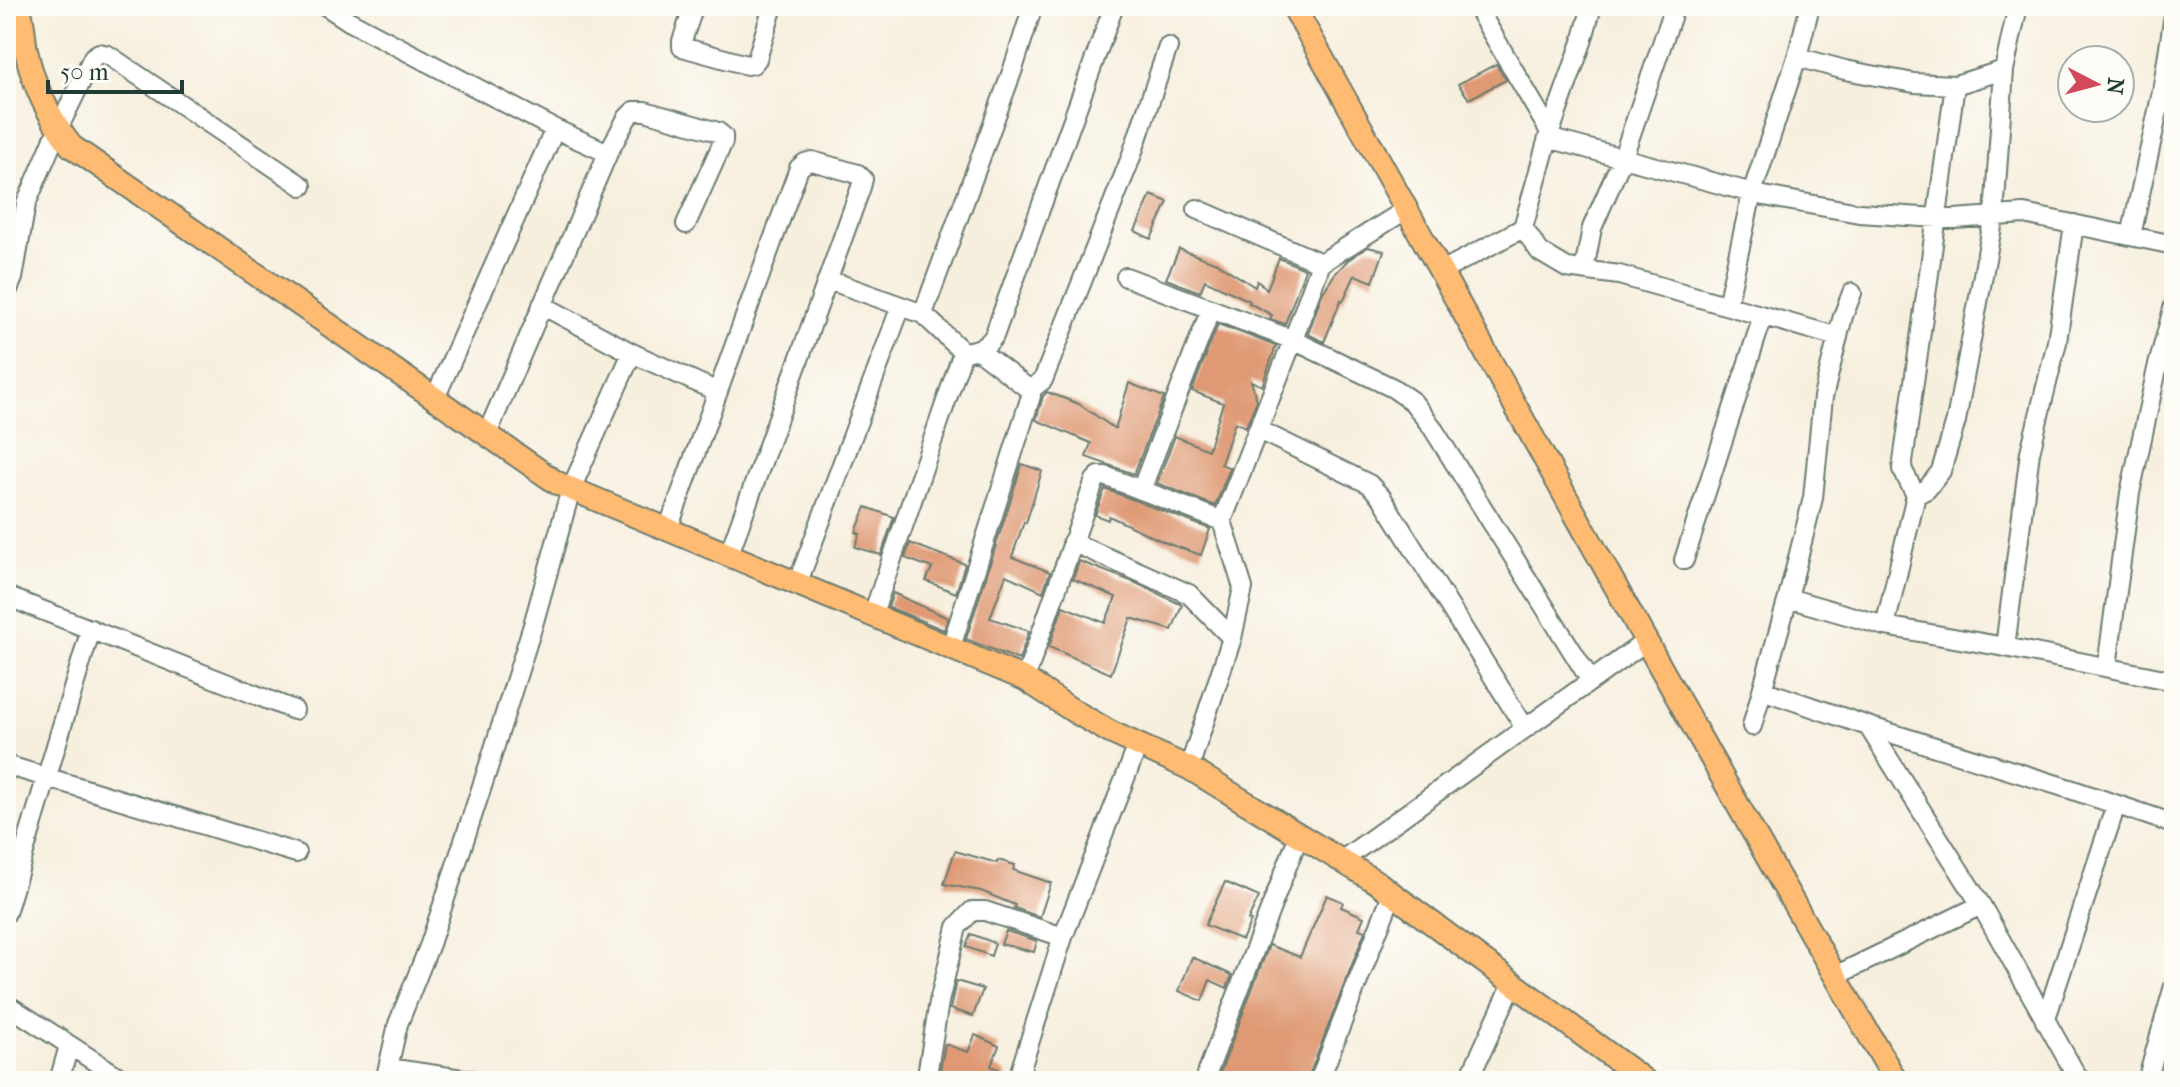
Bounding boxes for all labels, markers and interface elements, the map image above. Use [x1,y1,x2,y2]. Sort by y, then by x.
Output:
scale bar [48,44,182,94]
north arrow [2056,44,2136,124]
text: 50 m [60,58,109,86]
text: N [2101,76,2129,96]

